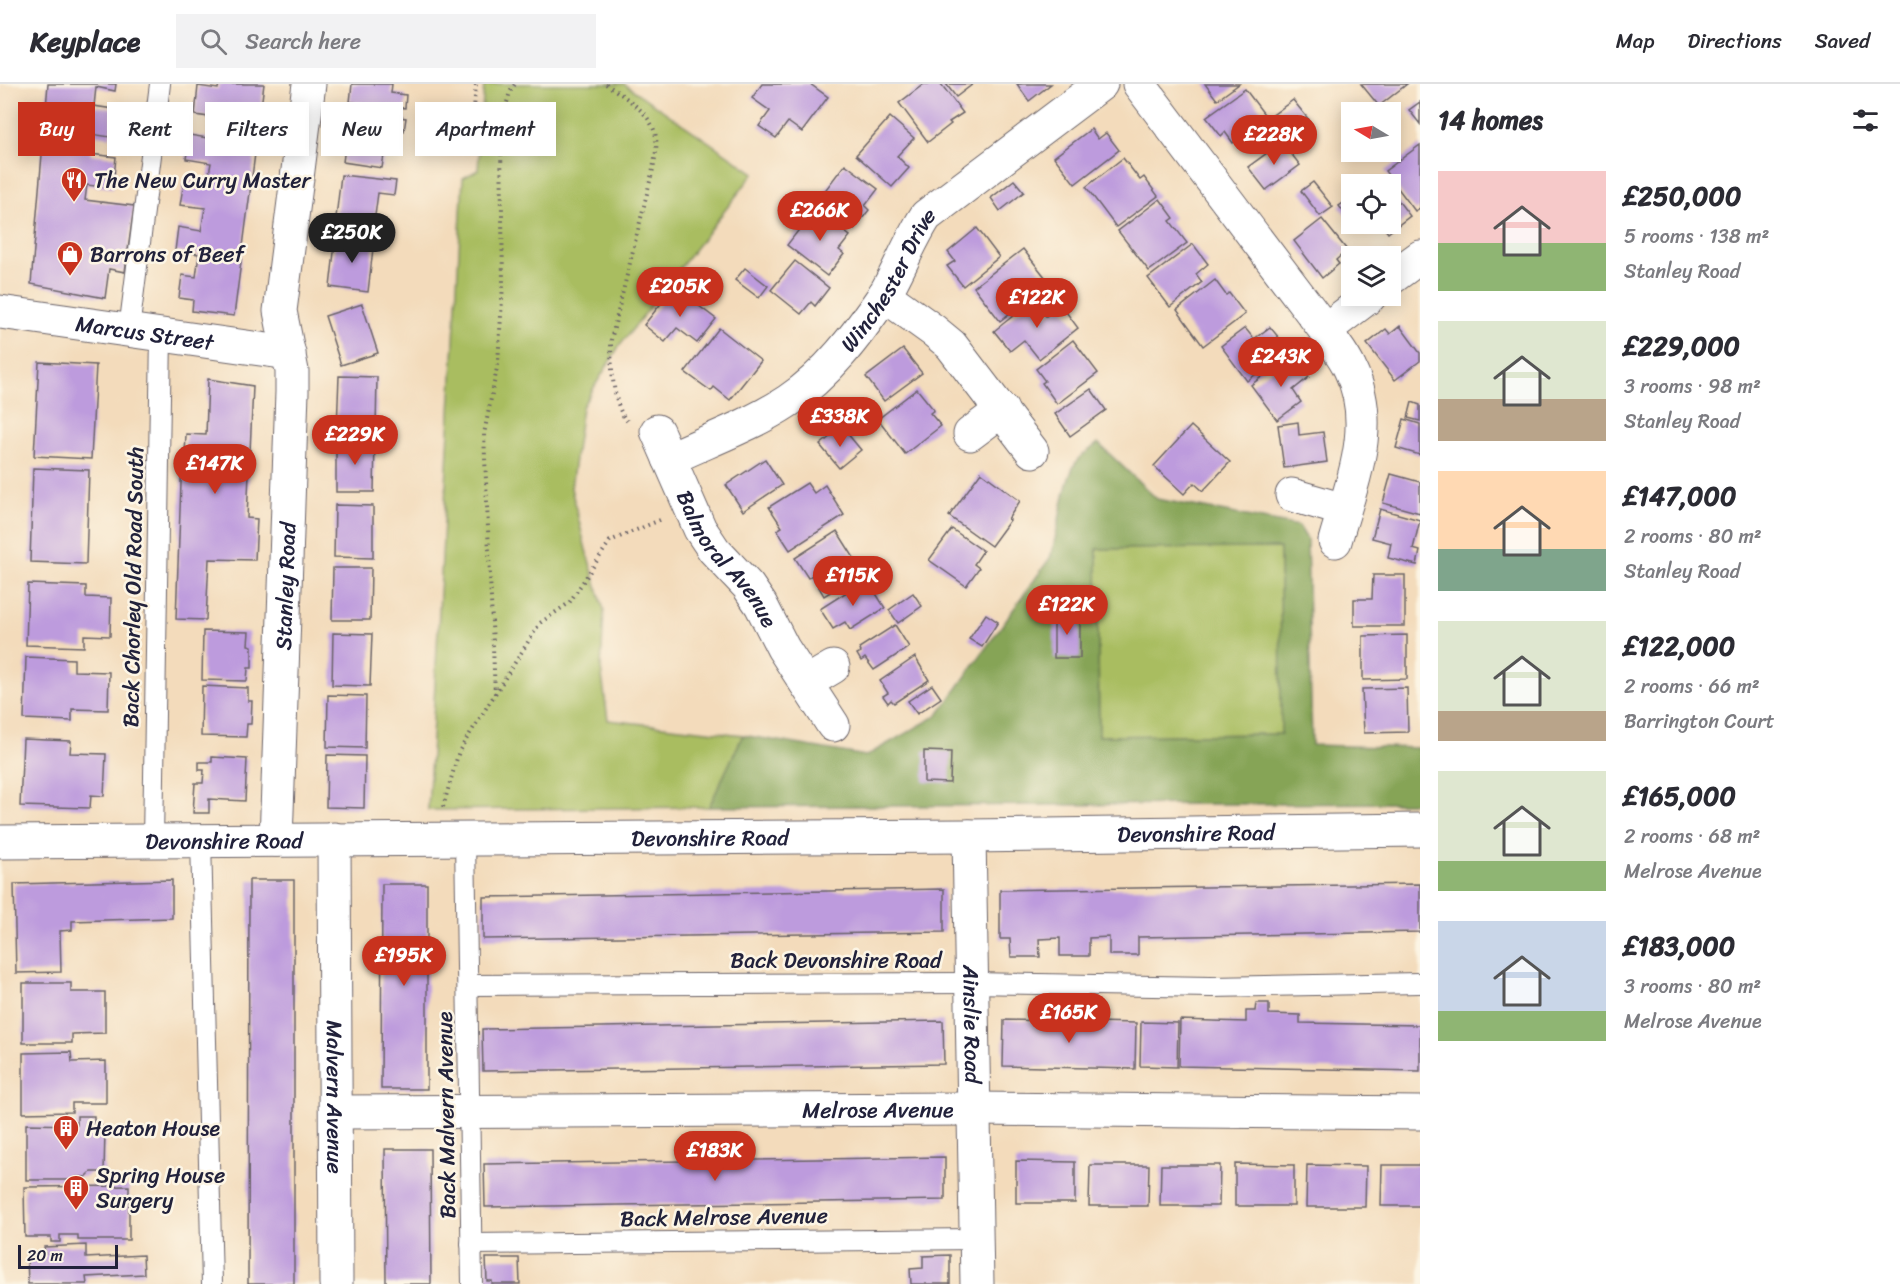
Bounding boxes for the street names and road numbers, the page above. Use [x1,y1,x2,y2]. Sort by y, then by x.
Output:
street label: Winchester Drive [830,196,944,361]
street label: Marcus Street [73,303,217,362]
street label: Back Chorley Old Road South [111,446,155,728]
street label: Balmoral Avenue [666,484,789,635]
street label: Stanley Road [263,520,307,651]
street label: Devonshire Road [1117,812,1276,854]
street label: Devonshire Road [631,818,790,858]
street label: Devonshire Road [145,821,304,861]
street label: Back Devonshire Road [730,941,943,980]
street label: Ainslie Road [952,963,993,1085]
street label: Back Malvern Avenue [425,1011,467,1219]
street label: Malvern Avenue [315,1020,355,1174]
street label: Melrose Avenue [802,1090,954,1129]
street label: Back Melrose Avenue [620,1196,828,1238]

